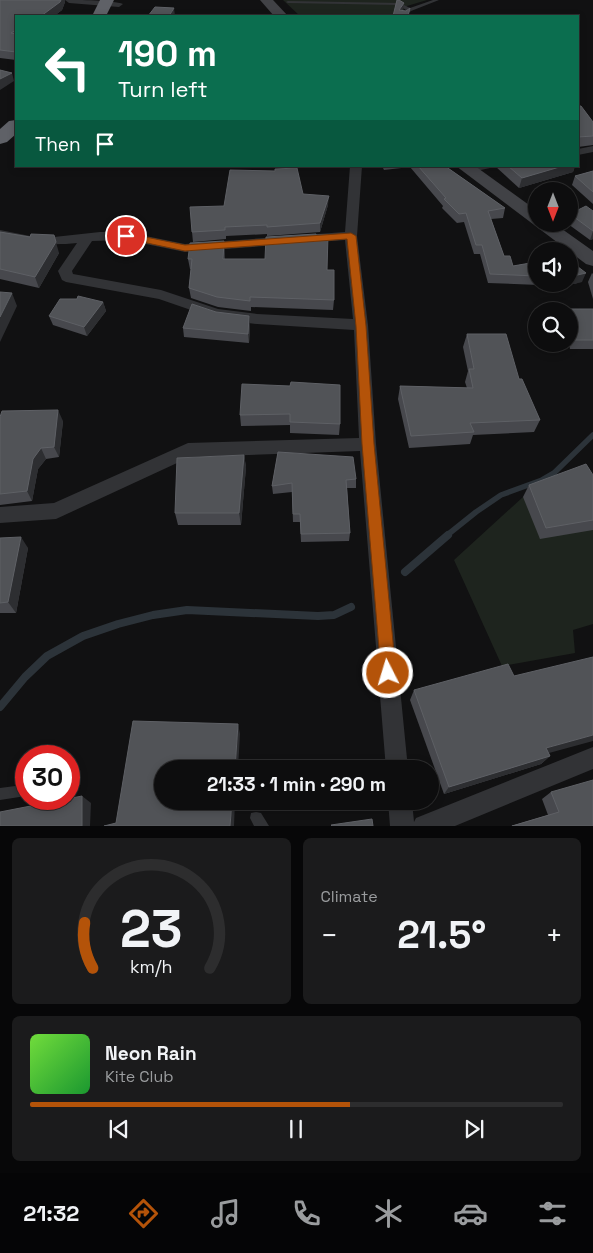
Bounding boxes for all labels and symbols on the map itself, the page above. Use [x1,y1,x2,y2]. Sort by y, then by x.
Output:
north arrow [528,182,578,232]
pin [105,215,147,257]
position arrow [361,646,413,698]
speed limit sign: 30 [15,745,80,810]

